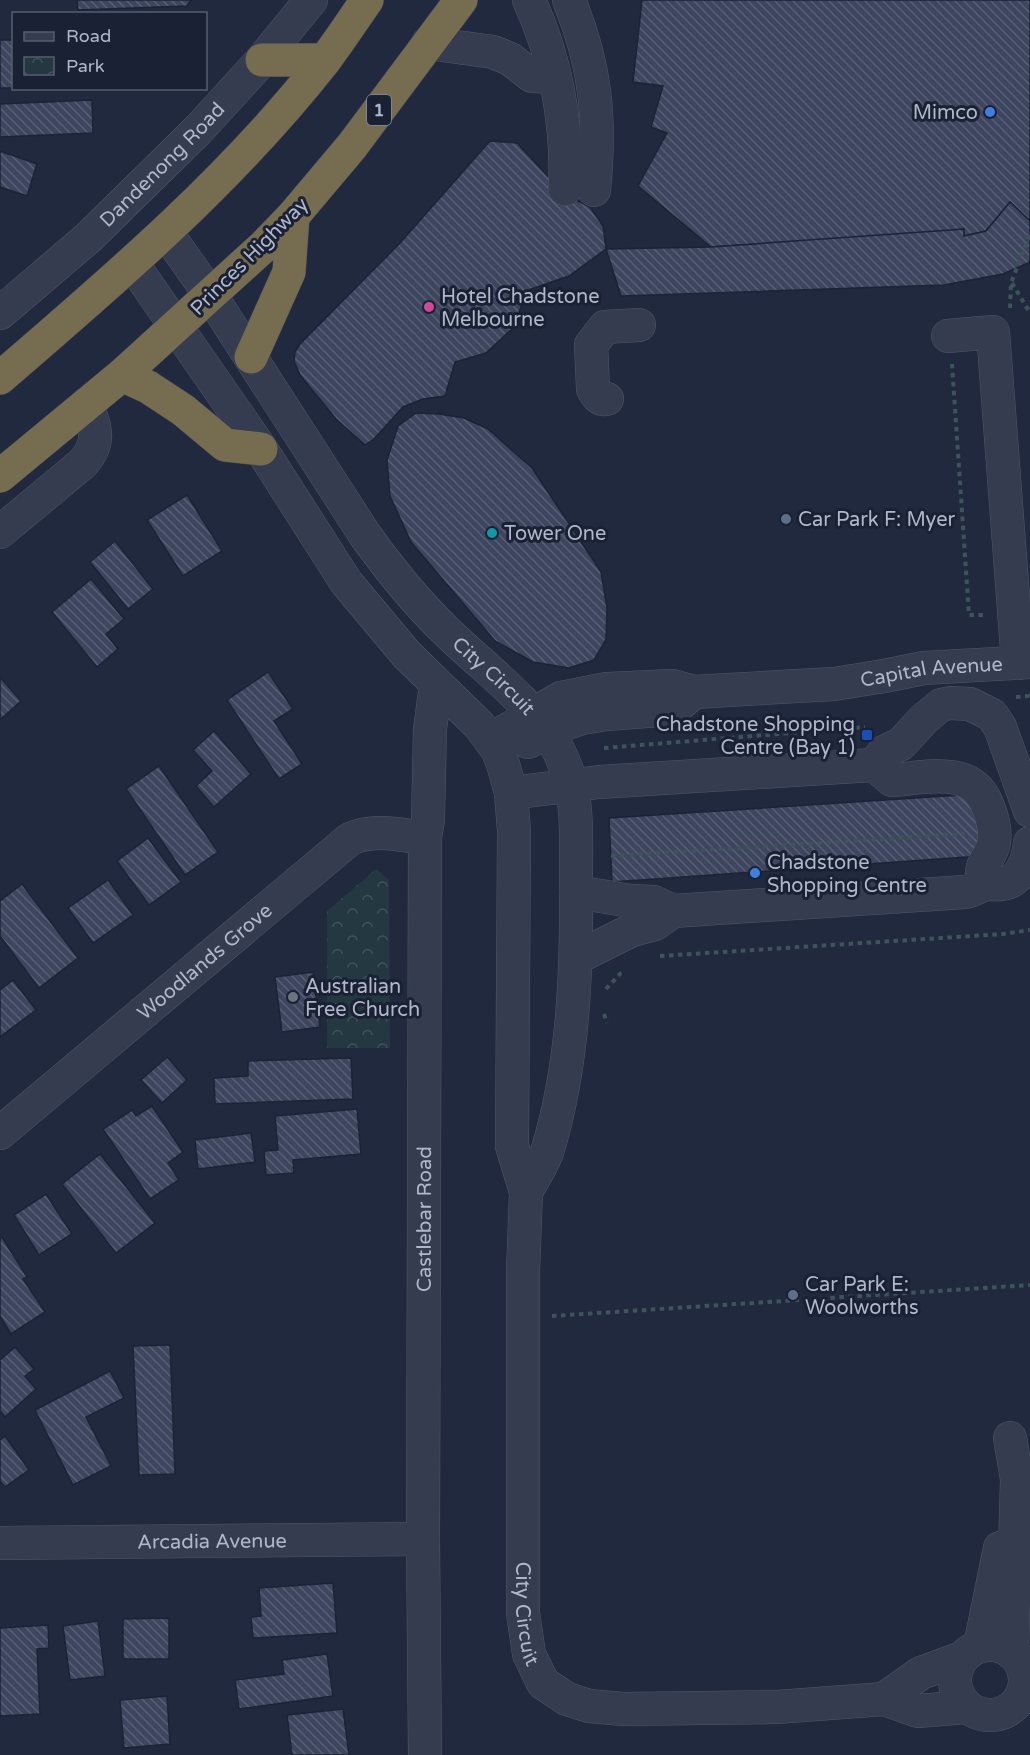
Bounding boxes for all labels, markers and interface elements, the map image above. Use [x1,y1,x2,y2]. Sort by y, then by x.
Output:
legend [12,12,207,90]
text: Road [66,25,111,47]
text: Park [66,55,105,77]
road number: 1 [367,95,391,125]
street label: Dandenong Road [95,98,230,233]
place label: Mimco [913,101,978,125]
marker: Mimco [983,105,997,119]
street label: Princes Highway [186,193,314,321]
place label: Hotel Chadstone Melbourne [441,285,600,332]
marker: Hotel Chadstone Melbourne [422,300,436,314]
place label: Car Park F: Myer [798,508,956,532]
marker: Car Park F: Myer [779,512,793,526]
place label: Tower One [504,522,606,546]
marker: Tower One [485,526,499,540]
street label: City Circuit [447,632,540,721]
street label: Capital Avenue [859,653,1003,693]
place label: Chadstone Shopping Centre (Bay 1) [656,713,855,760]
marker: Chadstone Shopping Centre (Bay 1) [860,728,874,742]
place label: Chadstone Shopping Centre [767,851,927,898]
marker: Chadstone Shopping Centre [748,866,762,880]
street label: Woodlands Grove [133,899,277,1025]
place label: Australian Free Church [305,975,420,1022]
marker: Australian Free Church [286,990,300,1004]
street label: Castlebar Road [413,1146,437,1292]
place label: Car Park E: Woolworths [805,1273,919,1320]
marker: Car Park E: Woolworths [786,1288,800,1302]
street label: Arcadia Avenue [137,1529,287,1555]
street label: City Circuit [510,1562,544,1670]

